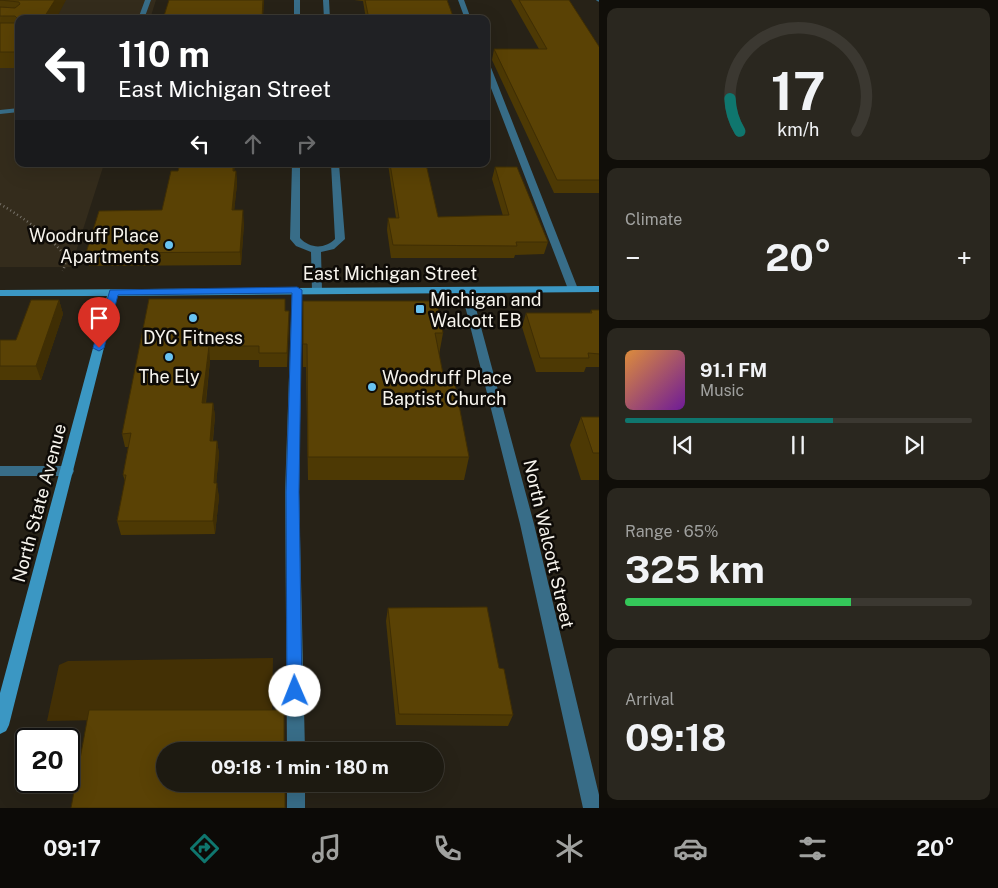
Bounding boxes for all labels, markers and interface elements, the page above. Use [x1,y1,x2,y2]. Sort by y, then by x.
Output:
text: 110 m [118,34,210,75]
icon: left [35,35,100,100]
text: 17 [771,61,826,122]
text: East Michigan Street [118,76,331,102]
text: km/h [777,119,820,140]
icon: left [186,130,214,158]
icon: ahead [239,130,267,158]
icon: right [292,130,320,158]
text: Climate [625,210,682,229]
place label: Woodruff Place Apartments [29,225,159,267]
text: 20° [765,235,832,280]
marker: Woodruff Place Apartments [163,239,175,251]
text: − [625,241,641,274]
text: + [956,241,972,274]
street label: East Michigan Street [303,263,477,284]
place label: Michigan and Walcott EB [430,289,542,331]
pin [78,297,120,348]
marker: Michigan and Walcott EB [414,303,426,315]
icon: arrive [85,304,113,332]
marker: DYC Fitness [187,312,199,324]
place label: DYC Fitness [143,327,243,348]
marker: The Ely [163,351,175,363]
text: 91.1 FM [700,359,767,381]
place label: The Ely [138,366,200,387]
place label: Woodruff Place Baptist Church [382,367,512,409]
marker: Woodruff Place Baptist Church [366,381,378,393]
text: Music [700,381,744,400]
street label: North State Avenue [8,421,70,585]
icon: previous [669,431,697,459]
icon: pause [784,431,812,459]
icon: next [900,431,928,459]
street label: North Walcott Street [519,458,579,630]
text: Range · 65% [625,522,718,541]
text: 325 km [625,547,765,592]
position arrow [268,664,320,716]
text: Arrival [625,690,674,709]
text: 09:18 [625,715,726,760]
speed limit sign: 20 [15,728,80,793]
text: 09:18 · 1 min · 180 m [211,756,389,778]
icon: directions [187,831,222,866]
icon: music [309,831,344,866]
icon: phone [430,831,465,866]
icon: climate [552,831,587,866]
icon: car [673,831,708,866]
icon: filters [795,831,830,866]
text: 09:17 [43,835,101,861]
text: 20° [916,835,955,861]

